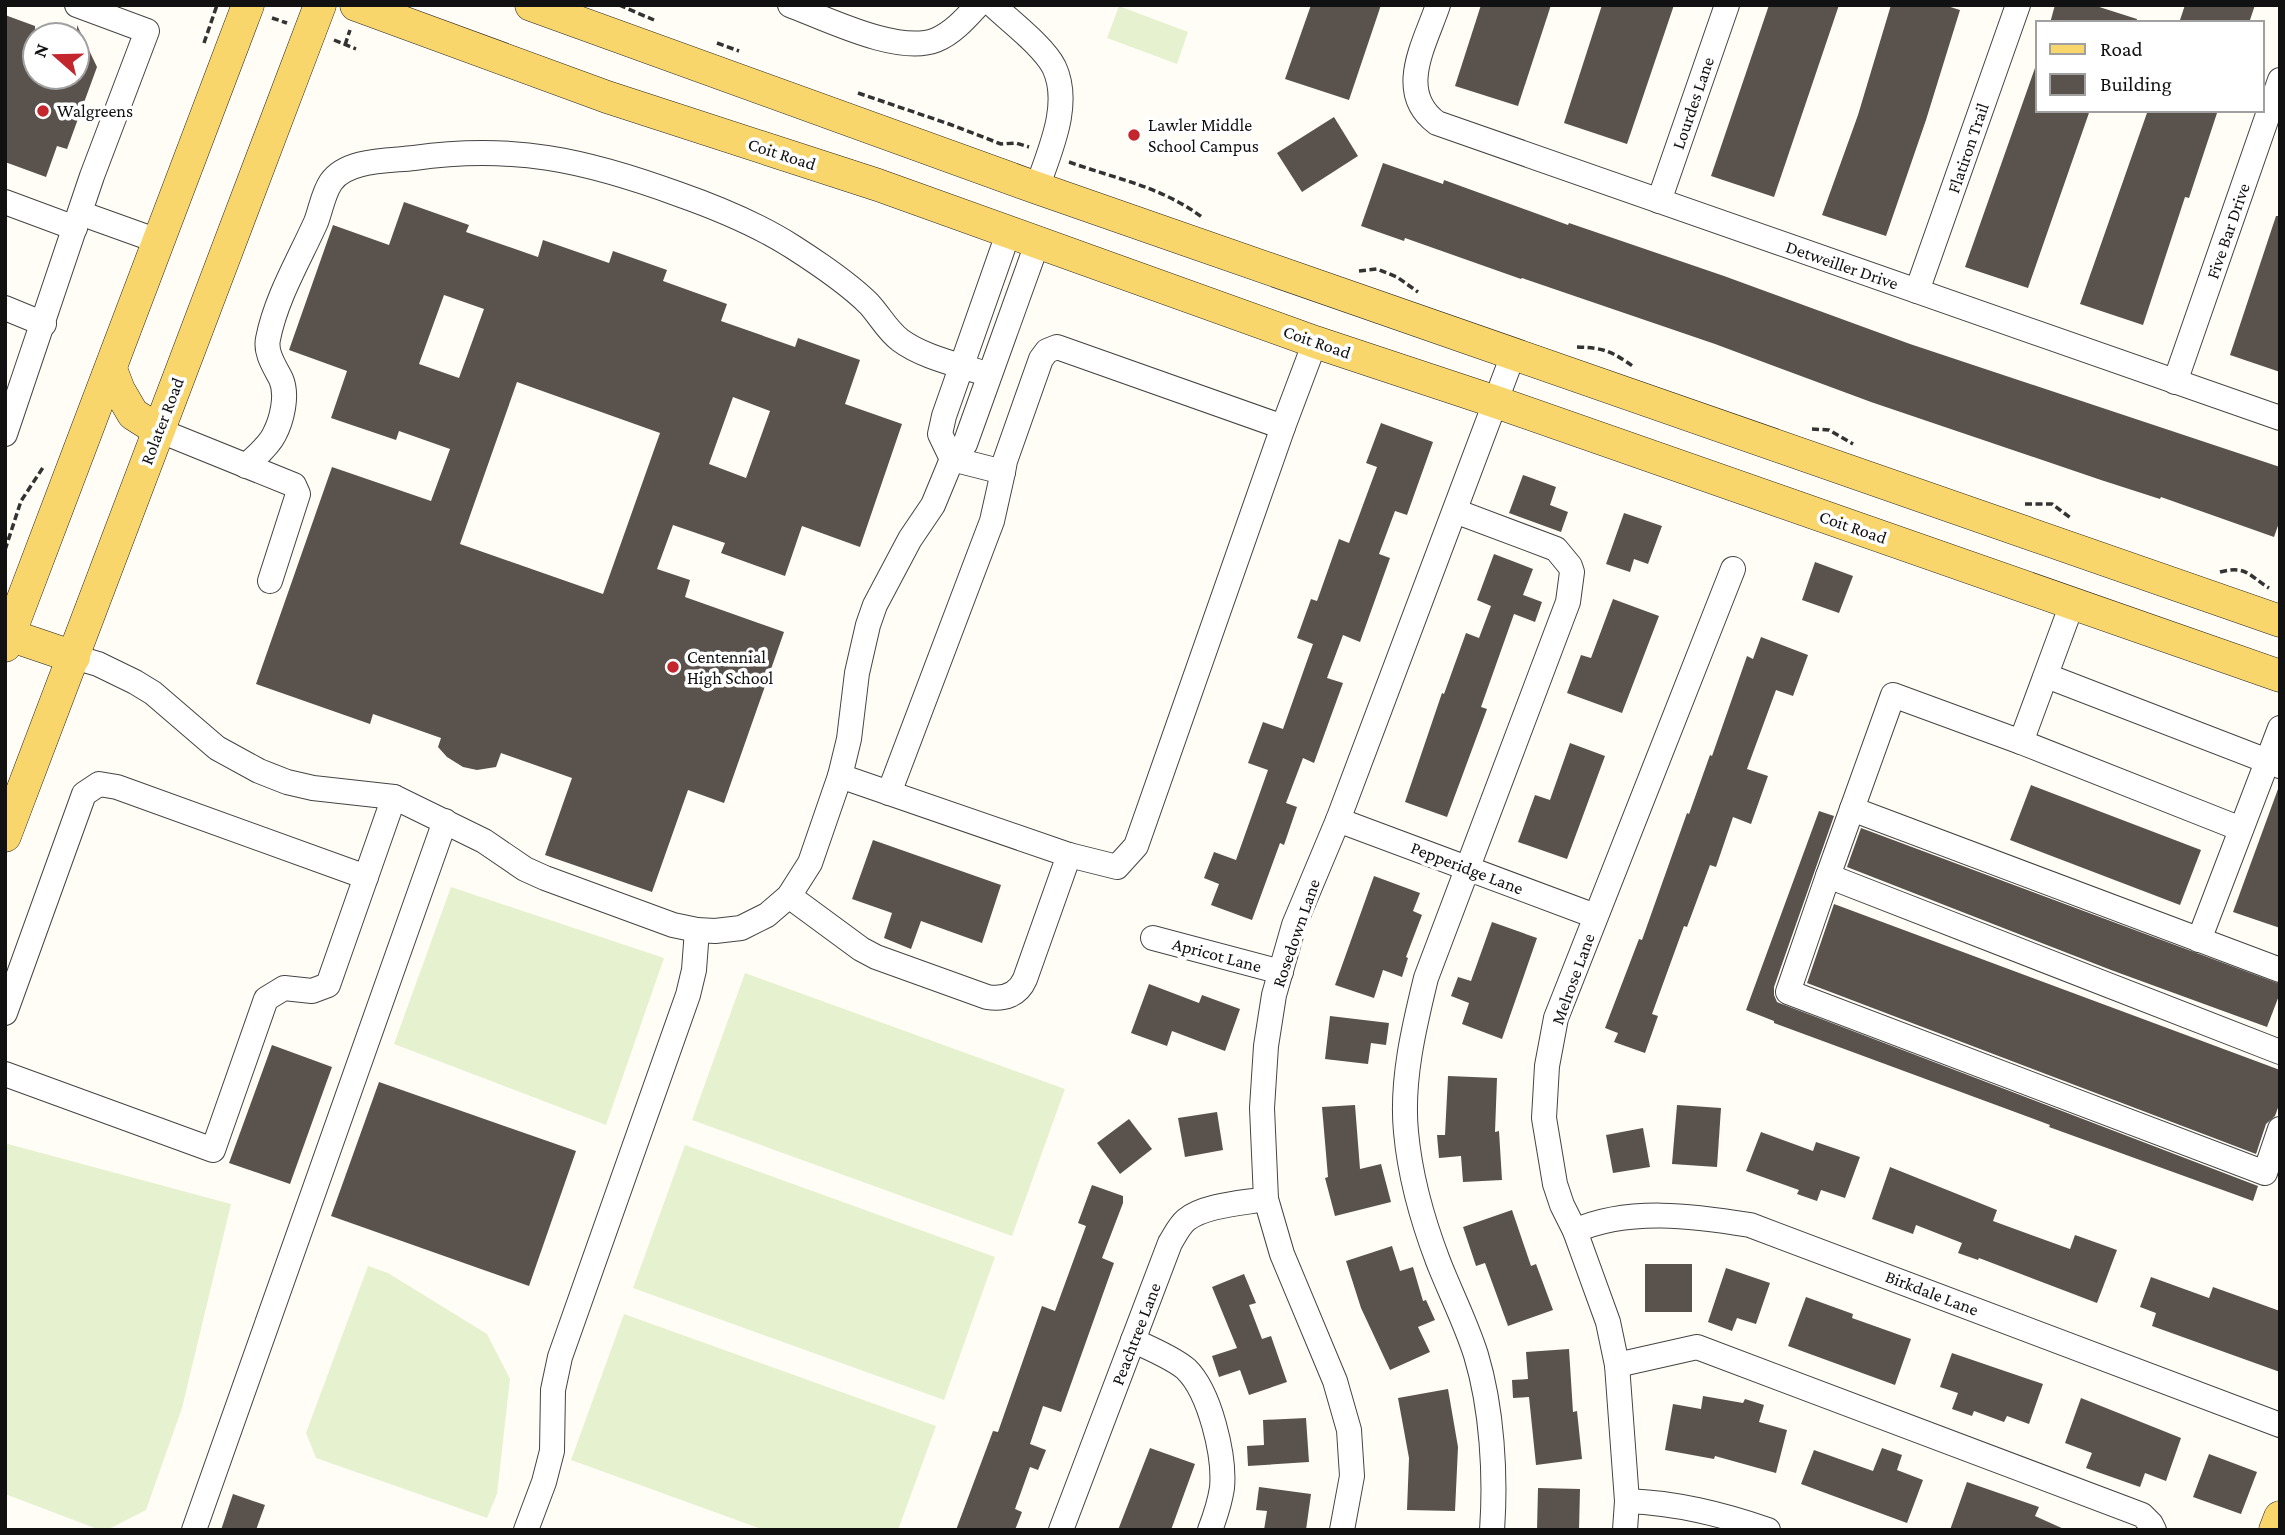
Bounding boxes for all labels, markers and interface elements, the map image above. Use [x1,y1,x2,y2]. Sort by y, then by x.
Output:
north arrow [21,21,91,91]
legend [2036,21,2264,112]
text: Road [2100,37,2143,61]
text: N [28,41,53,60]
street label: Lourdes Lane [1668,54,1718,152]
text: Building [2100,72,2172,96]
street label: Flatiron Trail [1943,100,1993,196]
place label: Walgreens [57,101,133,121]
marker: Walgreens [35,103,51,119]
place label: Lawler Middle School Campus [1148,115,1259,156]
marker: Lawler Middle School Campus [1126,127,1142,143]
street label: Coit Road [746,134,819,174]
street label: Five Bar Drive [2202,180,2254,282]
street label: Detweiller Drive [1783,236,1901,294]
street label: Coit Road [1281,321,1354,363]
street label: Rolater Road [136,374,188,467]
street label: Coit Road [1817,506,1890,548]
place label: Centennial High School [687,647,774,688]
marker: Centennial High School [665,659,681,675]
street label: Pepperidge Lane [1408,837,1526,899]
street label: Rosedown Lane [1268,876,1324,990]
street label: Melrose Lane [1547,931,1599,1027]
street label: Apricot Lane [1170,934,1264,976]
street label: Birkdale Lane [1883,1266,1981,1320]
street label: Peachtree Lane [1107,1280,1165,1388]

